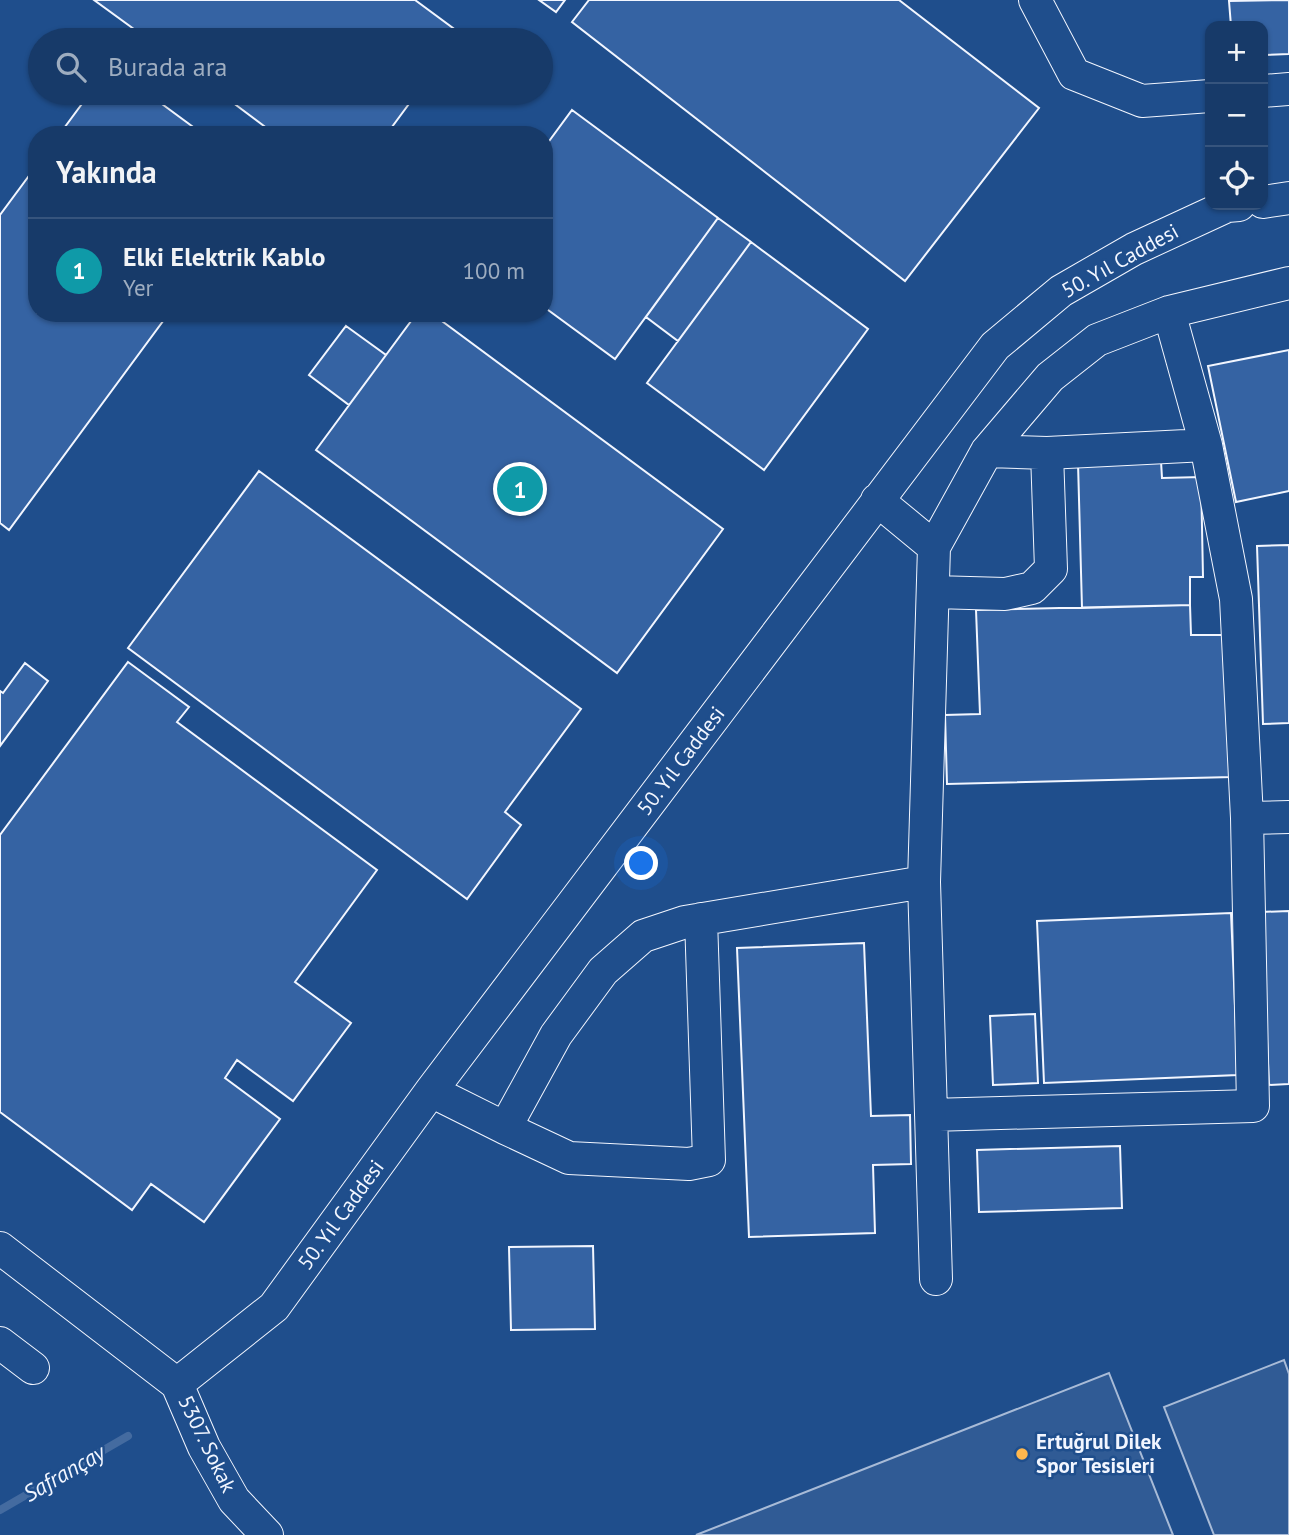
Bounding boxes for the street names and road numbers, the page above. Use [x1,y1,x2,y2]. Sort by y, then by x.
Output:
street label: 50. Yıl Caddesi [1057,217,1183,304]
street label: 50. Yıl Caddesi [631,701,730,821]
street label: 50. Yıl Caddesi [292,1154,390,1275]
street label: 5307. Sokak [172,1391,243,1497]

